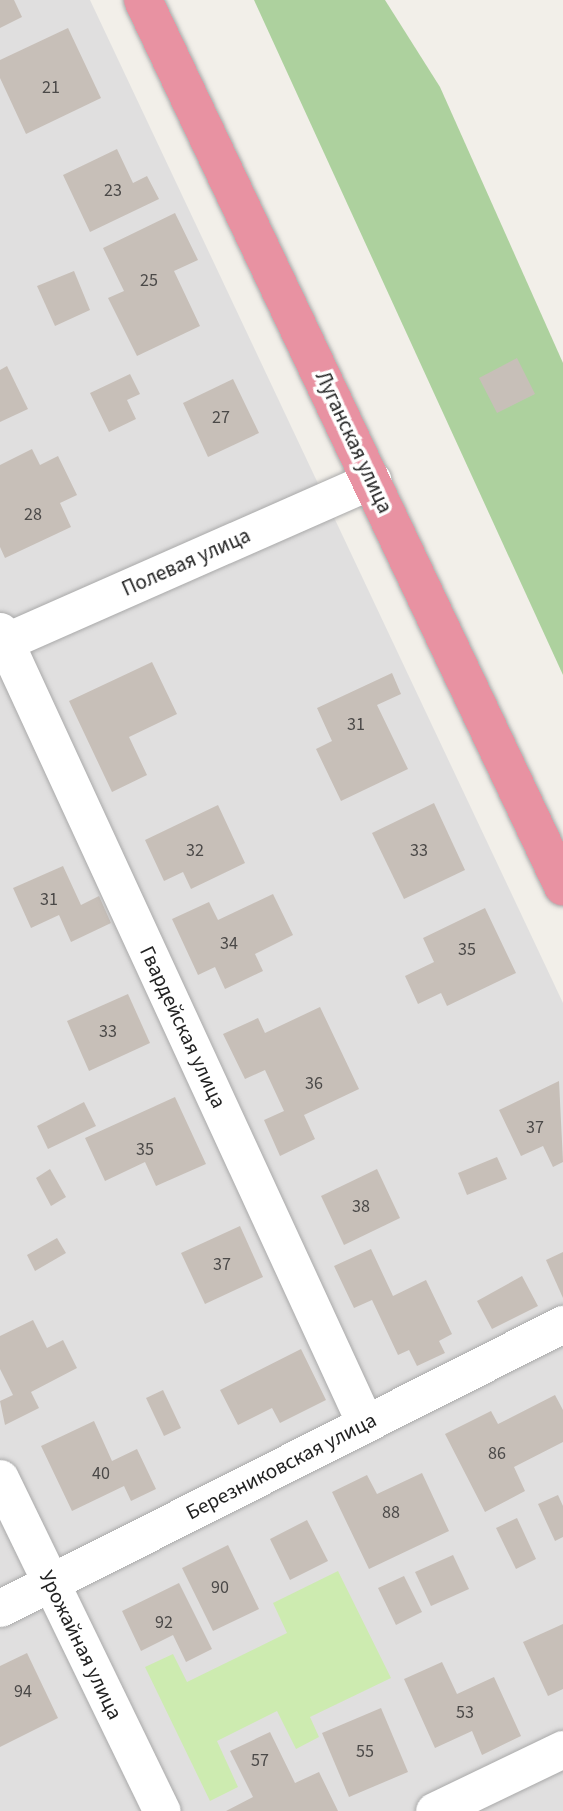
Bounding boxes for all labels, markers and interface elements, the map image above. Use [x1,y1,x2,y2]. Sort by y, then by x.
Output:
house number: 21 [42,77,60,99]
house number: 23 [104,180,122,202]
house number: 25 [140,270,158,292]
street label: Луганская улица [310,367,398,517]
house number: 27 [212,407,230,429]
house number: 28 [24,504,42,526]
street label: Полевая улица [118,522,254,602]
house number: 31 [347,714,365,736]
house number: 32 [186,840,204,862]
house number: 33 [410,840,428,862]
house number: 31 [40,889,58,911]
house number: 34 [220,933,238,955]
house number: 35 [458,939,476,961]
street label: Гвардейская улица [134,942,232,1112]
house number: 33 [99,1021,117,1043]
house number: 36 [305,1073,323,1095]
house number: 37 [526,1117,544,1139]
house number: 35 [136,1139,154,1161]
house number: 38 [352,1196,370,1218]
house number: 37 [213,1254,231,1276]
street label: Березниковская улица [182,1407,380,1525]
house number: 86 [488,1443,506,1465]
house number: 40 [92,1463,110,1485]
house number: 88 [382,1502,400,1524]
street label: Урожайная улица [34,1567,128,1723]
house number: 90 [211,1577,229,1599]
house number: 92 [155,1612,173,1634]
house number: 94 [14,1681,32,1703]
house number: 53 [456,1702,474,1724]
house number: 55 [356,1741,374,1763]
house number: 57 [251,1750,269,1772]

